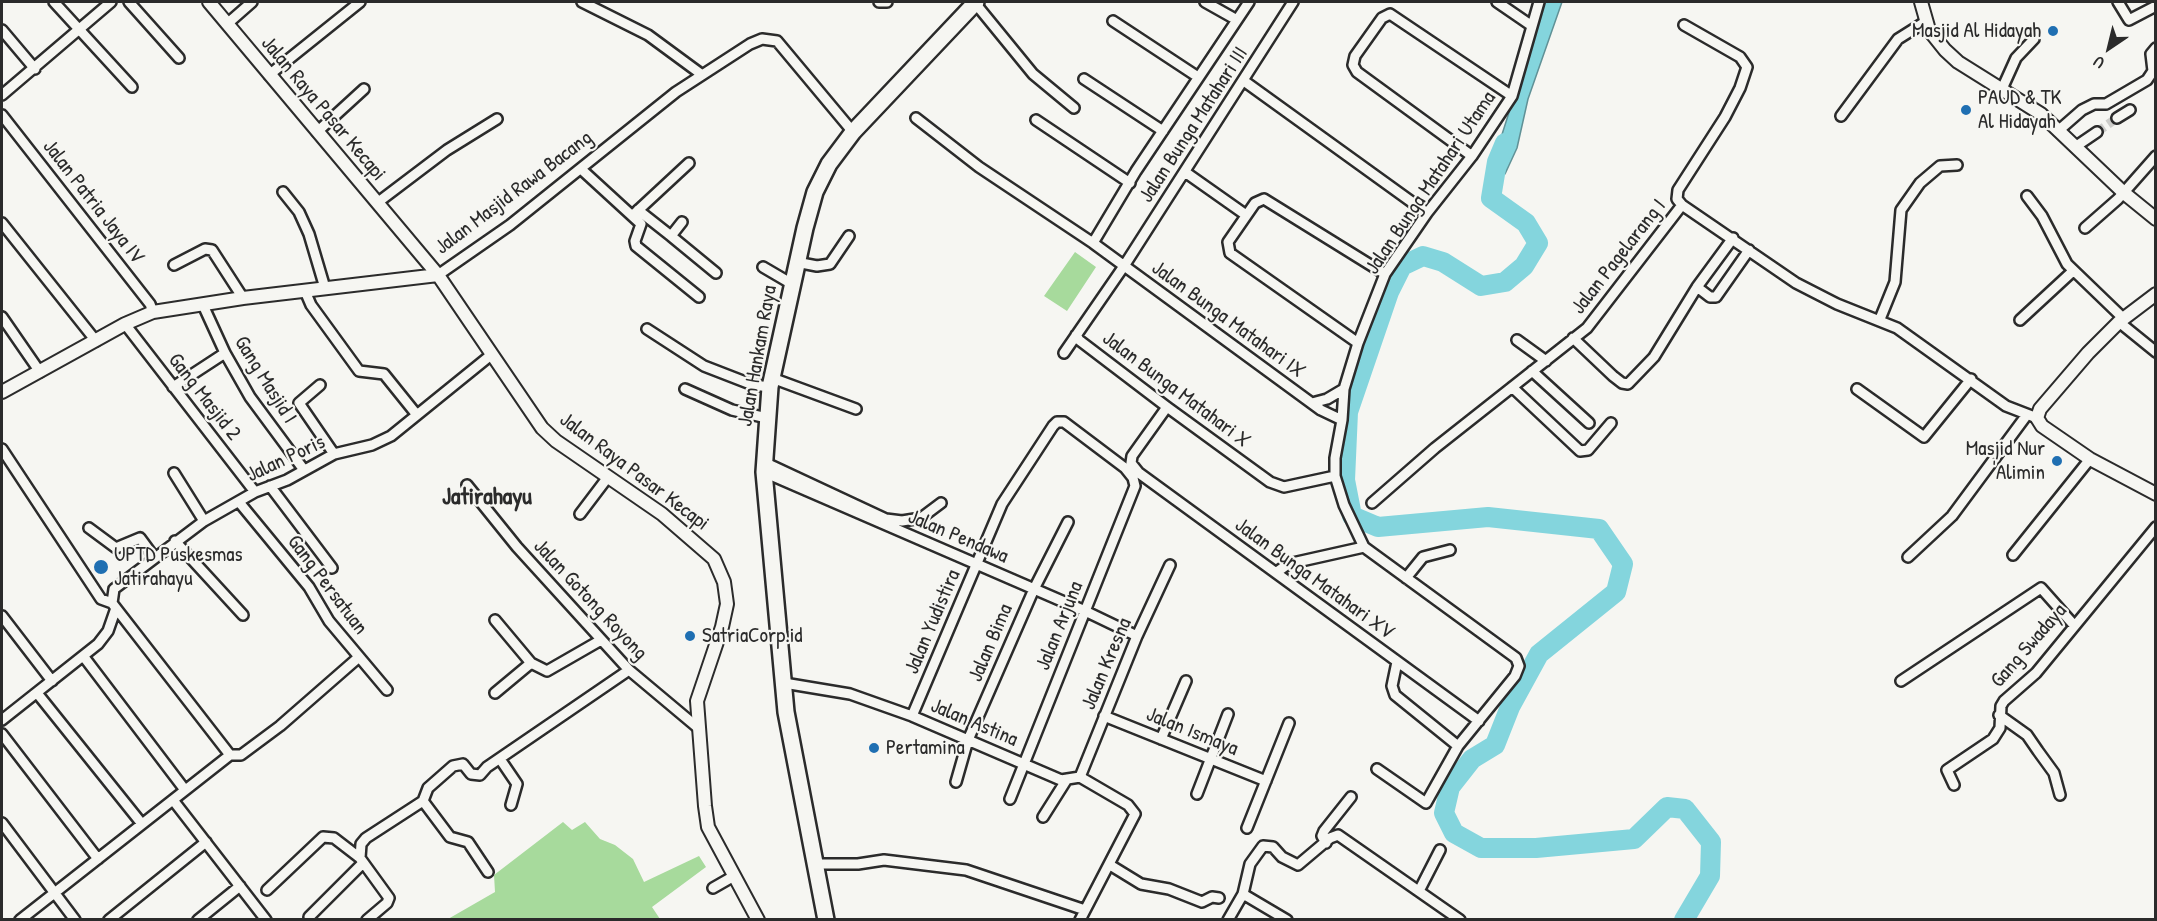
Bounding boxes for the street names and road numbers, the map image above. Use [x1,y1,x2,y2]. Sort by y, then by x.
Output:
street label: Jalan Raya Pasar Kecapi [255,32,391,186]
street label: Jalan Bunga Matahari III [1134,42,1254,208]
street label: Jalan Bunga Matahari Utama [1360,87,1502,279]
street label: Jalan Masjid Rawa Bacang [430,126,598,260]
street label: Jalan Patria Jaya IV [37,135,149,269]
street label: Jalan Pagelarang I [1566,195,1672,319]
street label: Jalan Bunga Matahari IX [1146,256,1310,384]
street label: Jalan Hankam Raya [733,284,783,428]
street label: Jalan Bunga Matahari X [1097,326,1255,454]
street label: Gang Masjid I [228,332,302,428]
street label: Gang Masjid 2 [162,349,246,445]
street label: Jalan Raya Pasar Kecapi [554,408,714,536]
street label: Jalan Poris [243,430,329,488]
street label: Jalan Pendawa [904,505,1012,569]
street label: Jalan Bunga Matahari XV [1230,513,1398,645]
street label: Gang Persatuan [281,530,373,640]
street label: Jalan Gotong Royong [528,534,652,666]
street label: Jalan Yudistira [900,566,966,678]
street label: Jalan Arjuna [1031,578,1089,674]
street label: Gang Swadaya [1986,599,2072,693]
street label: Jalan Bima [963,600,1019,686]
street label: Jalan Kresna [1076,614,1138,714]
street label: Jalan Astina [927,693,1021,753]
street label: Jalan Ismaya [1142,702,1242,762]

